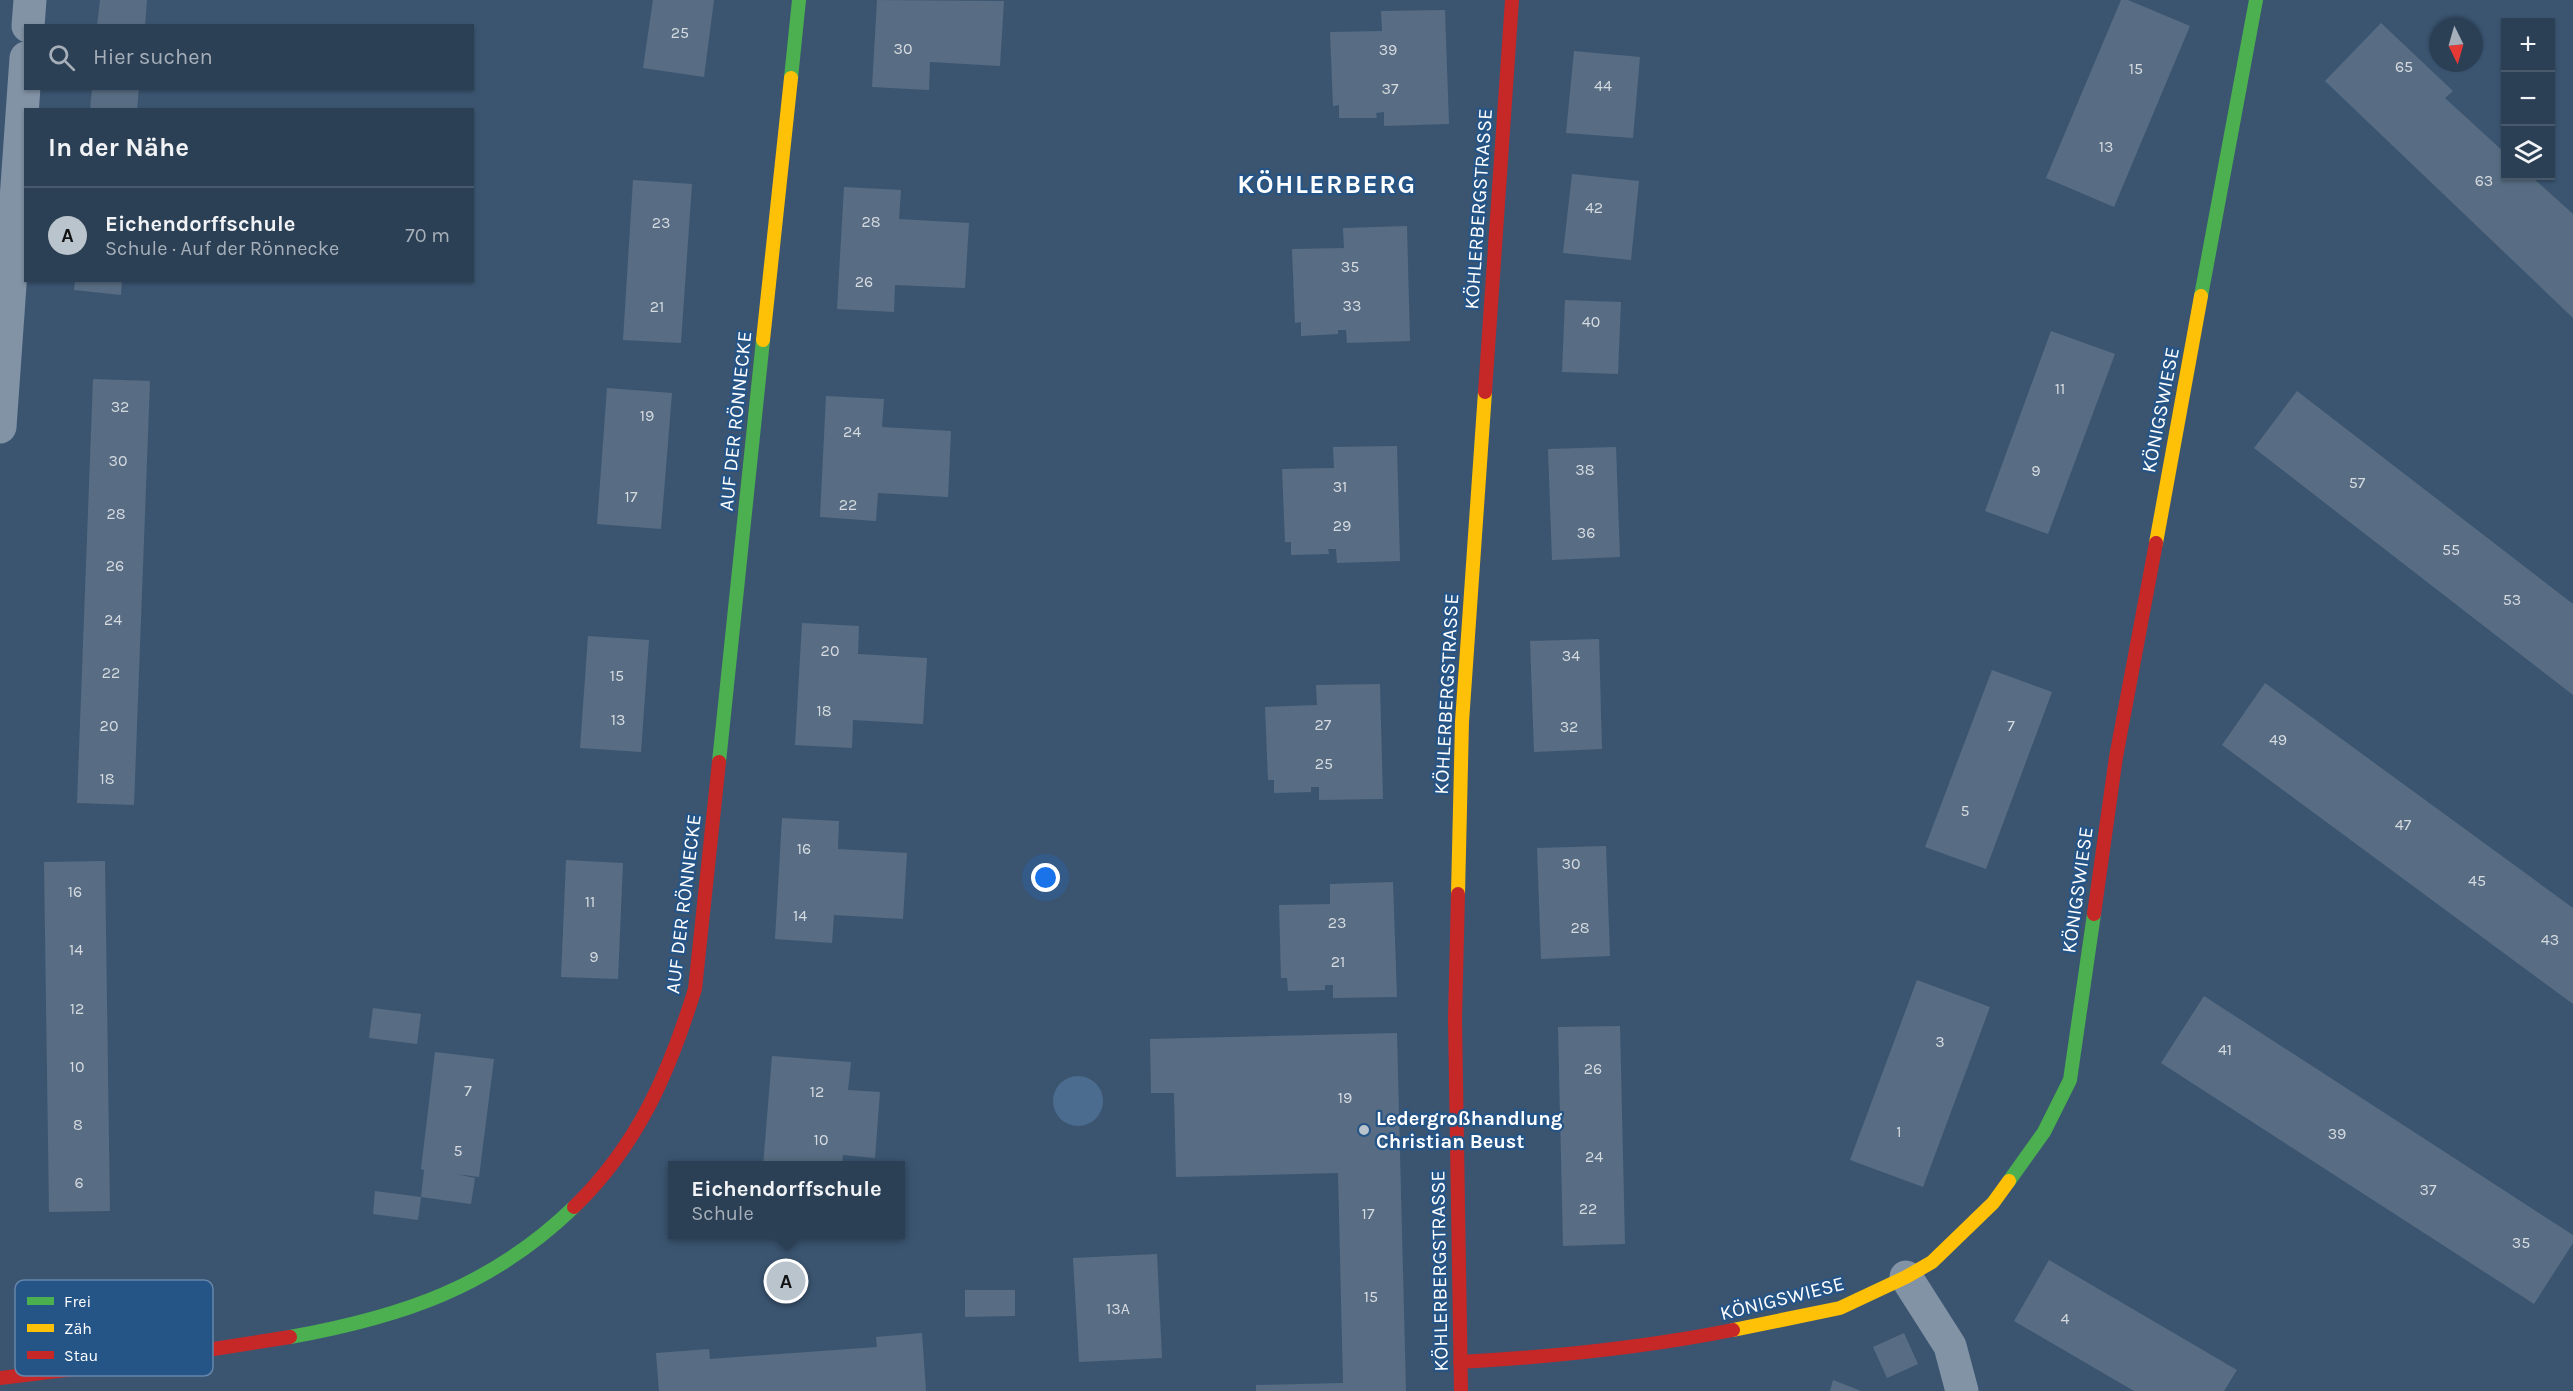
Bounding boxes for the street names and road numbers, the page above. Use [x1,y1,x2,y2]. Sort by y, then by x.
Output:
street label: KÖHLERBERGSTRASSE [1460,108,1497,310]
street label: AUF DER RÖNNECKE [715,330,756,512]
street label: KÖNIGSWIESE [2137,345,2184,475]
street label: KÖHLERBERGSTRASSE [1430,593,1463,795]
street label: AUF DER RÖNNECKE [661,813,706,995]
street label: KÖNIGSWIESE [2057,825,2098,955]
street label: KÖHLERBERGSTRASSE [1426,1170,1453,1372]
street label: KÖNIGSWIESE [1718,1272,1847,1325]

